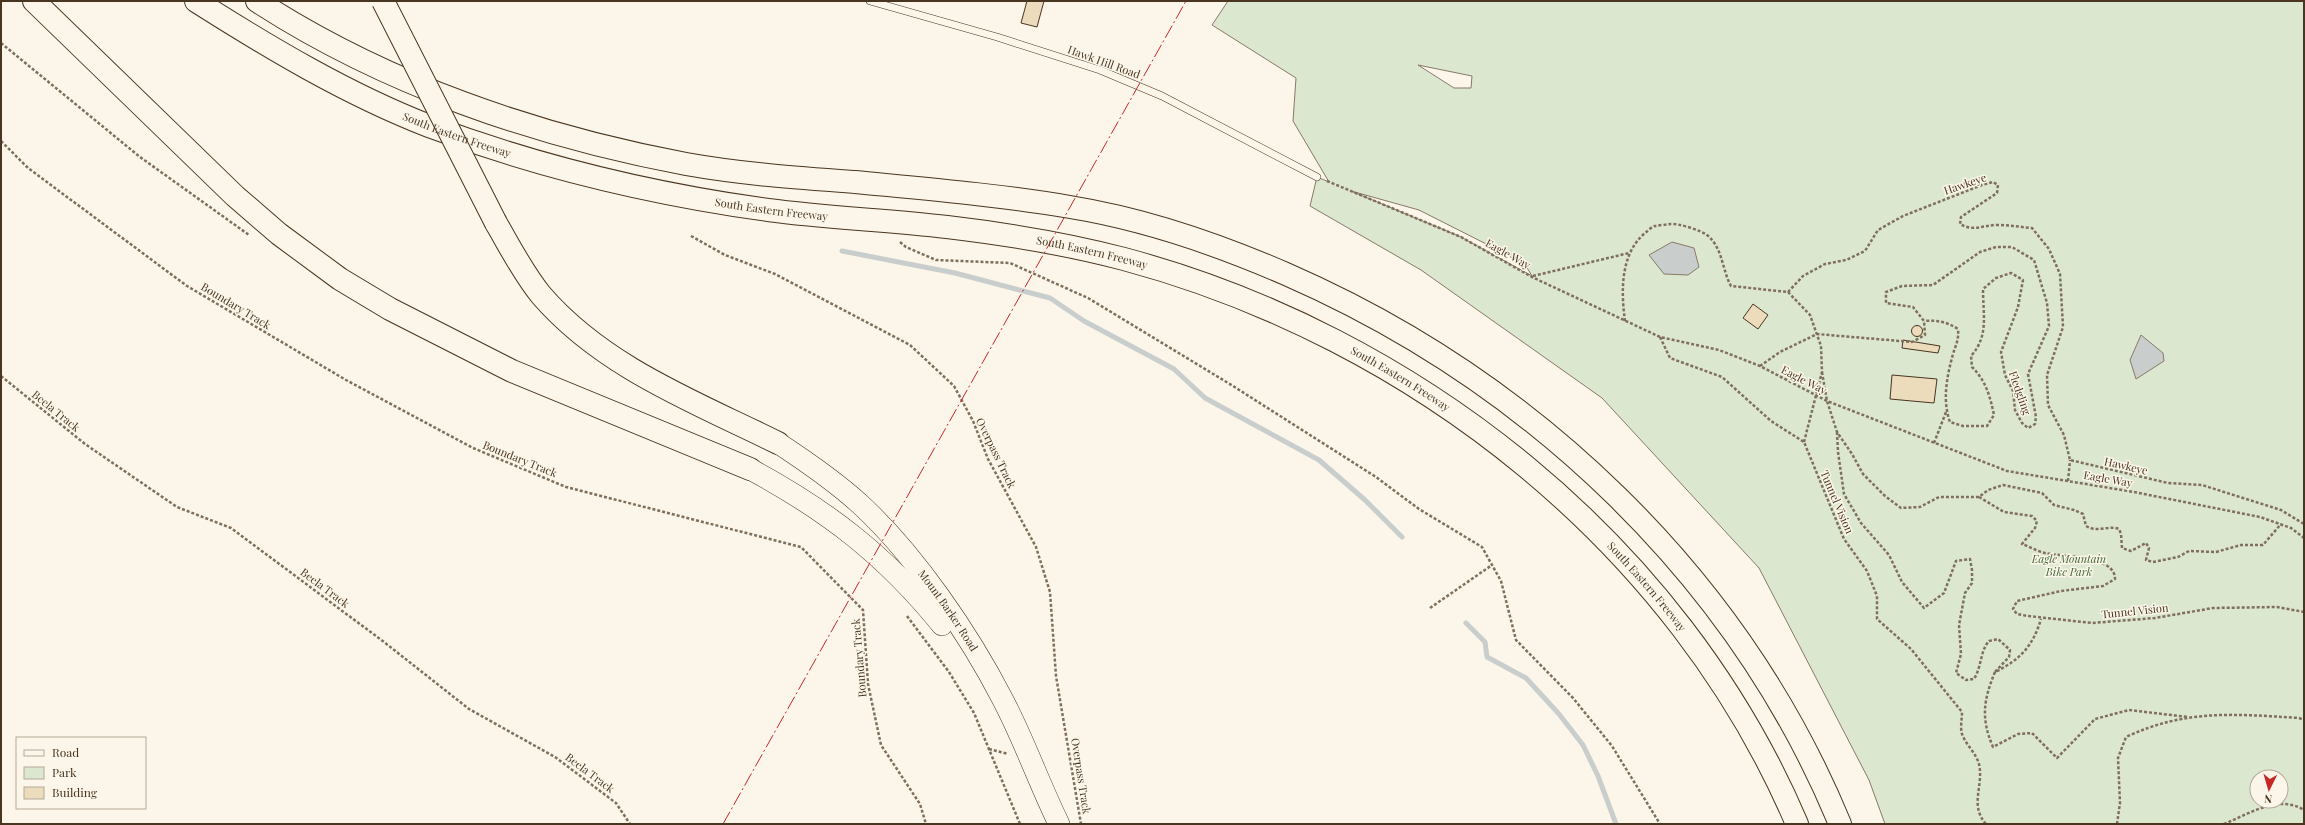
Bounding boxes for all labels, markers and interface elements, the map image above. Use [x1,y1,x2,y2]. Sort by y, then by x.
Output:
street label: Hawk Hill Road [1066,41,1143,82]
street label: South Eastern Freeway [401,108,513,161]
street label: Hawkeye [1942,169,1989,198]
street label: South Eastern Freeway [714,194,829,223]
street label: South Eastern Freeway [1035,232,1150,272]
street label: Eagle Way [1483,235,1534,272]
street label: Boundary Track [199,279,274,332]
street label: South Eastern Freeway [1348,342,1454,415]
street label: Eagle Way [1779,362,1830,398]
street label: Fledgling [2006,369,2035,417]
street label: Beela Track [29,387,83,435]
street label: Overpass Track [973,415,1020,491]
street label: Boundary Track [481,437,560,480]
street label: Hawkeye [2103,453,2150,478]
street label: Eagle Way [2082,467,2134,490]
street label: Tunnel Vision [1817,468,1858,536]
street label: South Eastern Freeway [1604,538,1690,635]
park label: Eagle Mountain Bike Park [2031,551,2106,579]
street label: Beela Track [298,564,353,611]
street label: Mount Barker Road [915,566,982,654]
street label: Tunnel Vision [2101,599,2170,621]
street label: Boundary Track [848,618,869,698]
legend [16,737,146,809]
street label: Overpass Track [1068,737,1095,815]
text: Road [52,744,79,760]
street label: Beela Track [563,749,618,796]
text: Park [52,764,77,780]
north arrow [2249,769,2289,809]
text: Building [52,784,98,800]
text: N [2263,792,2273,807]

